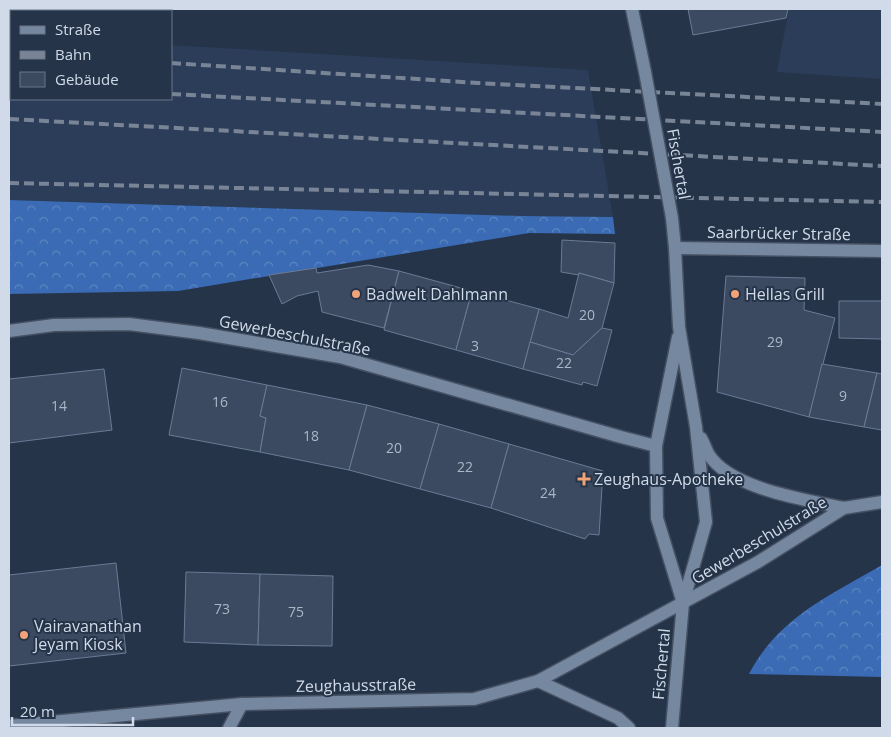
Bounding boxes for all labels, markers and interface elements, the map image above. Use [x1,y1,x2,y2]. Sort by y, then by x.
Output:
legend [10,10,172,100]
text: Straße [55,19,101,39]
text: Bahn [55,44,91,64]
text: Gebäude [55,69,119,89]
street label: Fischertal [662,127,696,201]
street label: Saarbrücker Straße [707,221,851,245]
place label: Badwelt Dahlmann [366,283,508,305]
place label: Hellas Grill [745,283,825,305]
marker: Badwelt Dahlmann [350,288,362,300]
marker: Hellas Grill [729,288,741,300]
house number: 20 [579,305,595,324]
street label: Gewerbeschulstraße [217,310,373,360]
house number: 29 [767,332,783,351]
house number: 3 [471,336,479,355]
house number: 22 [556,353,572,372]
house number: 9 [839,386,847,405]
house number: 16 [212,392,228,411]
house number: 14 [51,396,67,415]
house number: 18 [303,426,319,445]
house number: 20 [386,438,402,457]
house number: 22 [457,457,473,476]
place label: Zeughaus-Apotheke [594,468,743,490]
marker: Zeughaus-Apotheke [578,473,590,485]
house number: 24 [540,483,556,502]
street label: Gewerbeschulstraße [687,491,831,589]
house number: 73 [214,599,230,618]
house number: 75 [288,602,304,621]
place label: Vairavanathan Jeyam Kiosk [32,615,142,655]
street label: Fischertal [647,627,675,701]
marker: Vairavanathan Jeyam Kiosk [18,629,30,641]
street label: Zeughausstraße [296,673,416,697]
scale bar [12,694,134,726]
text: 20 m [20,701,55,721]

